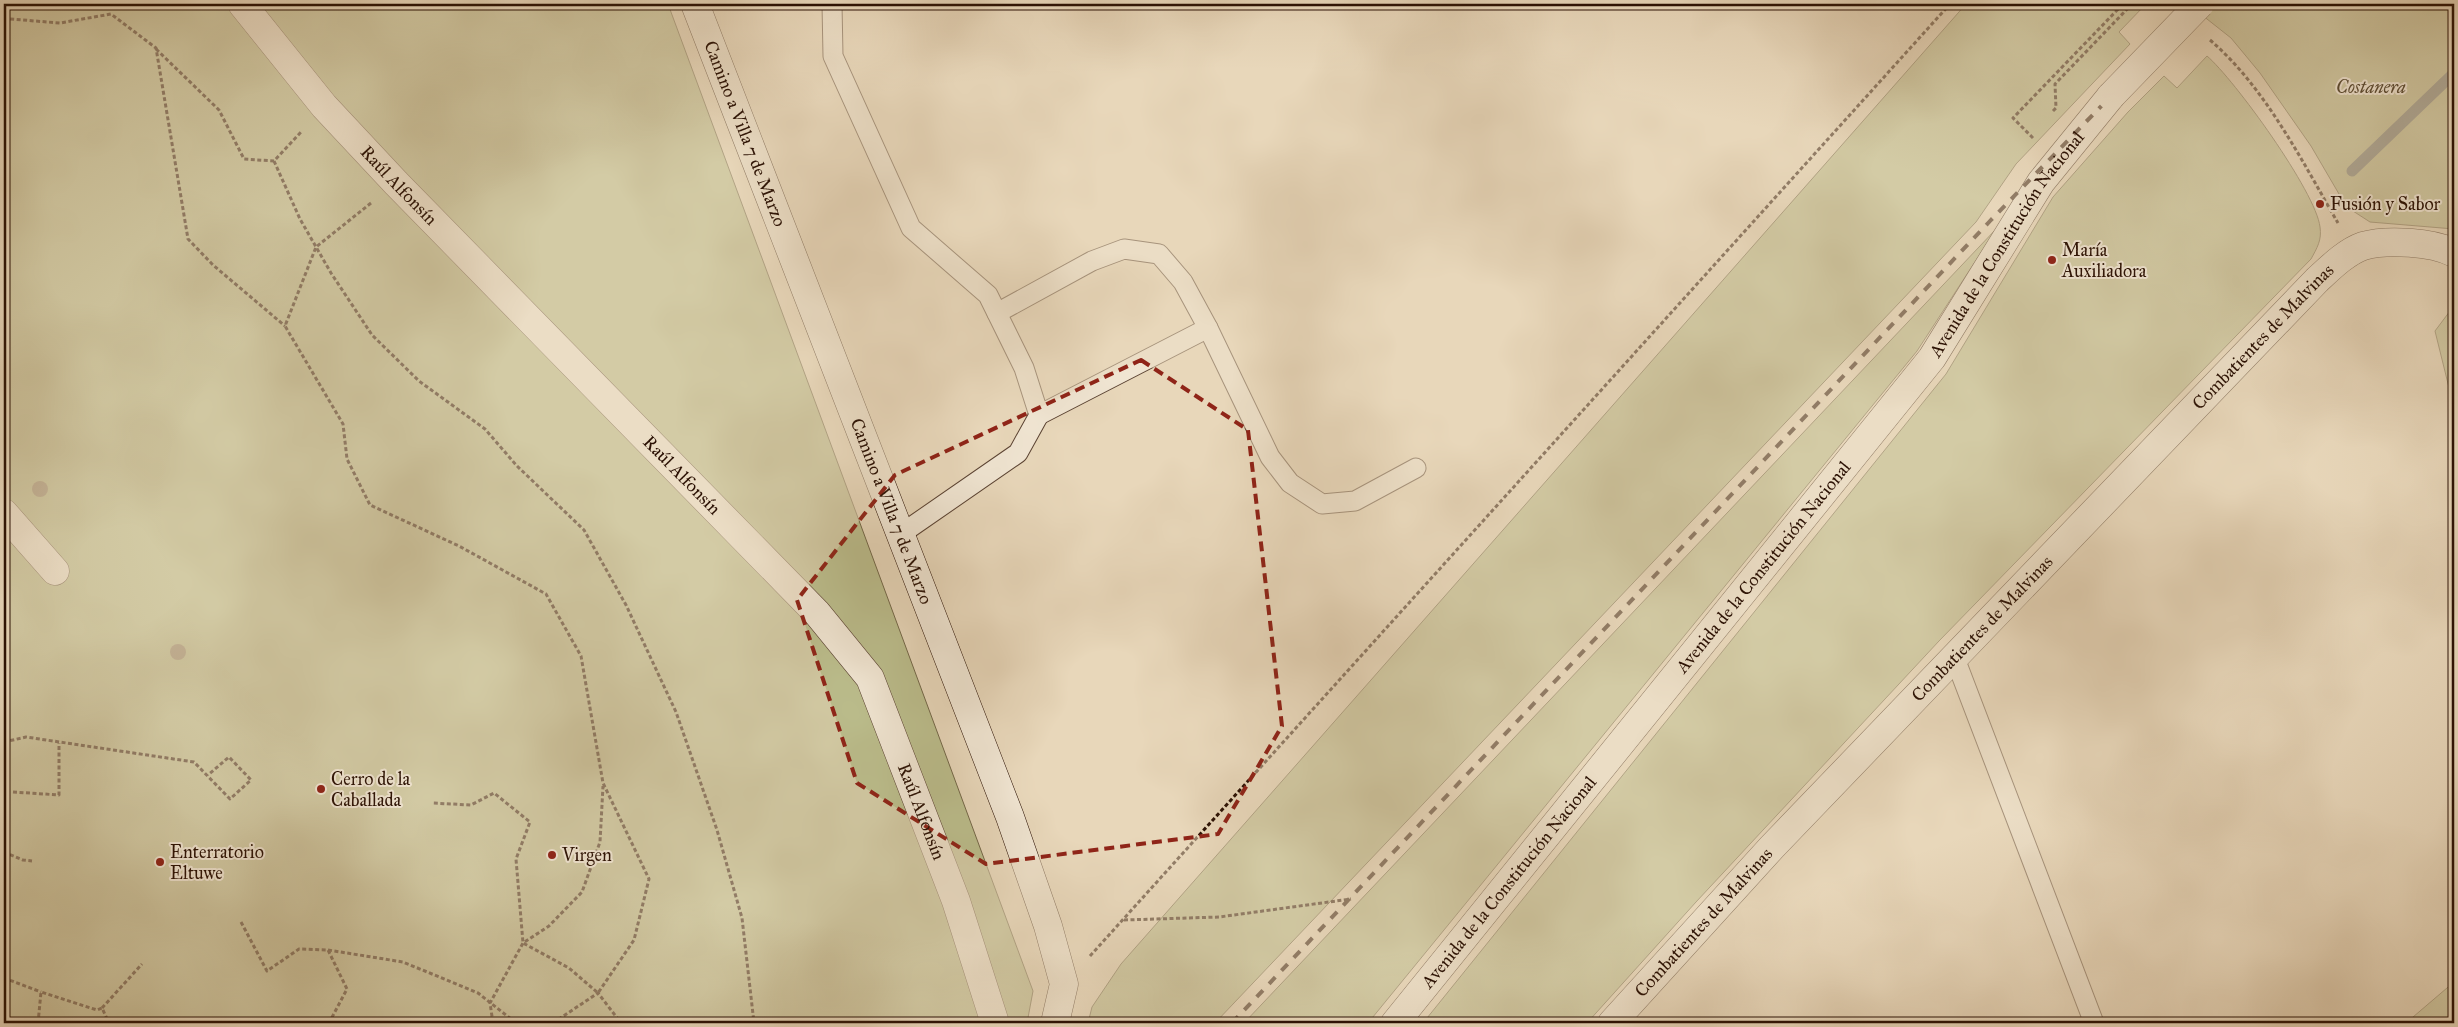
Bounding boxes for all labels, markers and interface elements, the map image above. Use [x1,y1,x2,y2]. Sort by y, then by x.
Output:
street label: Camino a Villa 7 de Marzo [699,38,791,230]
park label: Costanera [2336,76,2406,98]
street label: Avenida de la Constitución Nacional [1924,127,2089,362]
street label: Raúl Alfonsín [356,141,442,230]
place label: Fusión y Sabor [2330,193,2441,215]
marker: Fusión y Sabor [2314,198,2326,210]
place label: María Auxiliadora [2061,239,2147,282]
marker: María Auxiliadora [2046,254,2058,266]
street label: Combatientes de Malvinas [2187,259,2338,414]
street label: Camino a Villa 7 de Marzo [846,415,937,607]
street label: Raúl Alfonsín [638,431,726,519]
street label: Avenida de la Constitución Nacional [1670,457,1855,678]
street label: Combatientes de Malvinas [1907,551,2057,706]
street label: Raúl Alfonsín [893,760,950,863]
place label: Cerro de la Caballada [331,768,411,811]
street label: Avenida de la Constitución Nacional [1416,772,1601,993]
marker: Cerro de la Caballada [315,783,327,795]
place label: Enterratorio Eltuwe [170,841,264,884]
street label: Combatientes de Malvinas [1630,843,1777,1002]
place label: Virgen [561,844,612,867]
marker: Virgen [546,849,558,861]
marker: Enterratorio Eltuwe [154,856,166,868]

